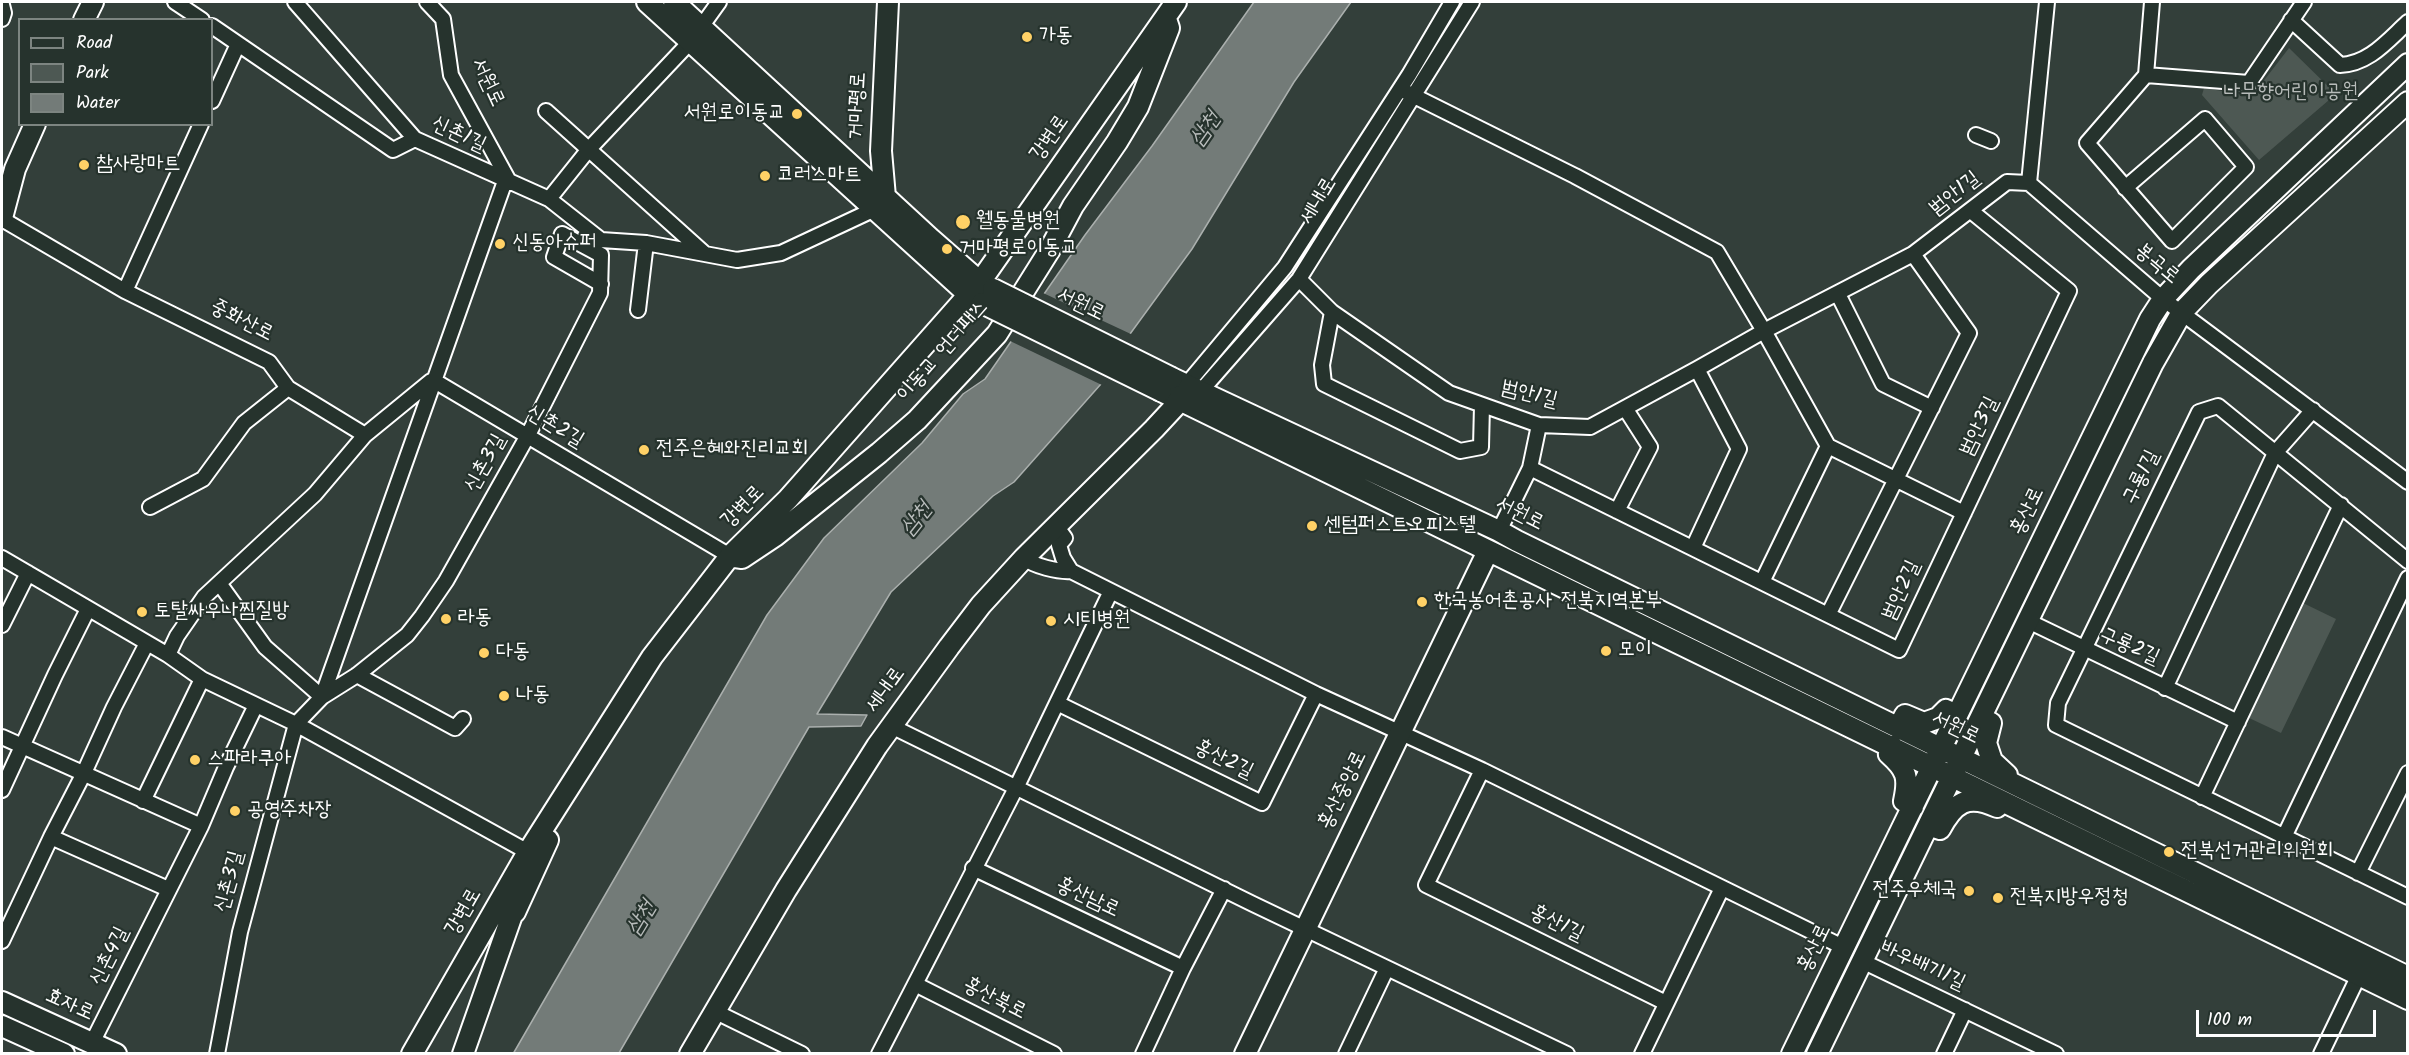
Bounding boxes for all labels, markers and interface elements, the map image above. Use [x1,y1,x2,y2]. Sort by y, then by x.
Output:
legend [18,18,213,126]
place label: 가동 [1039,24,1073,50]
text: Road [76,29,112,58]
marker: 가동 [1020,30,1034,44]
street label: 서원로 [464,55,508,111]
text: Park [76,59,109,88]
street label: 거마평로 [845,72,873,140]
park label: 나무향어린이공원 [2223,80,2359,106]
text: Water [76,89,120,118]
place label: 서원로이동교 [684,101,785,127]
marker: 서원로이동교 [790,107,804,121]
water label: 삼천 [1186,108,1228,152]
street label: 강변로 [1026,111,1076,167]
street label: 신촌1길 [427,112,489,160]
place label: 참사랑마트 [96,152,180,178]
marker: 참사랑마트 [77,158,91,172]
place label: 코러스마트 [777,163,861,189]
street label: 범안1길 [1926,167,1986,223]
marker: 코러스마트 [758,169,772,183]
street label: 세내로 [1296,174,1344,230]
place label: 웰동물병원 [976,209,1060,235]
marker: 웰동물병원 [954,213,972,231]
place label: 신동아슈퍼 [512,231,596,257]
place label: 거마평로이동교 [959,236,1077,262]
marker: 신동아슈퍼 [493,237,507,251]
street label: 봉곡로 [2128,239,2184,291]
marker: 거마평로이동교 [940,242,954,256]
street label: 서원로 [1052,284,1108,328]
street label: 중화산로 [205,295,277,349]
street label: 이동교 언더패스 [893,296,995,408]
street label: 범안1길 [1498,377,1560,415]
street label: 범안3길 [1956,393,2006,461]
street label: 신촌2길 [521,401,587,455]
street label: 신촌3길 [461,430,513,498]
place label: 전주은혜와진리교회 [656,437,808,463]
marker: 전주은혜와진리교회 [637,443,651,457]
street label: 구룡1길 [2119,447,2167,509]
street label: 강변로 [717,481,771,535]
street label: 홍산로 [2007,484,2051,540]
street label: 서원로 [1491,492,1547,538]
water label: 삼천 [897,498,939,542]
place label: 센텀퍼스트오피스텔 [1324,513,1476,539]
marker: 센텀퍼스트오피스텔 [1305,519,1319,533]
street label: 범안2길 [1878,557,1928,625]
place label: 한국농어촌공사 전북지역본부 [1434,589,1662,615]
marker: 한국농어촌공사 전북지역본부 [1415,595,1429,609]
place label: 토탈싸우나찜질방 [154,599,289,625]
marker: 토탈싸우나찜질방 [135,605,149,619]
place label: 라동 [458,606,492,632]
place label: 시티병원 [1063,608,1131,634]
marker: 라동 [439,612,453,626]
marker: 시티병원 [1044,614,1058,628]
street label: 구룡2길 [2095,624,2163,672]
place label: 모이 [1618,638,1652,664]
place label: 다동 [496,640,530,666]
marker: 모이 [1599,644,1613,658]
marker: 다동 [477,646,491,660]
street label: 세내로 [862,663,912,719]
place label: 나동 [516,683,550,709]
marker: 나동 [497,689,511,703]
street label: 서원로 [1927,707,1983,751]
street label: 홍산2길 [1189,736,1257,786]
place label: 스파라쿠아 [207,747,291,773]
street label: 홍산중앙로 [1314,748,1374,834]
marker: 스파라쿠아 [188,753,202,767]
place label: 공영주차장 [247,798,331,824]
marker: 공영주차장 [228,804,242,818]
place label: 전북선거관리위원회 [2181,839,2333,865]
marker: 전북선거관리위원회 [2162,845,2176,859]
street label: 신촌3길 [211,848,251,916]
street label: 홍산남로 [1051,873,1123,925]
place label: 전주우체국 [1873,878,1957,904]
marker: 전주우체국 [1962,884,1976,898]
street label: 강변로 [441,885,489,941]
place label: 전북지방우정청 [2010,885,2128,911]
marker: 전북지방우정청 [1991,891,2005,905]
water label: 삼천 [623,897,663,941]
street label: 홍산1길 [1525,901,1587,949]
street label: 홍산로 [1794,921,1838,977]
street label: 신촌4길 [86,923,136,991]
street label: 바우배기1길 [1875,936,1969,998]
street label: 홍산북로 [958,973,1030,1027]
street label: 효자로 [41,984,97,1028]
scale bar [2199,998,2379,1036]
text: 100 m [2207,1006,2252,1035]

